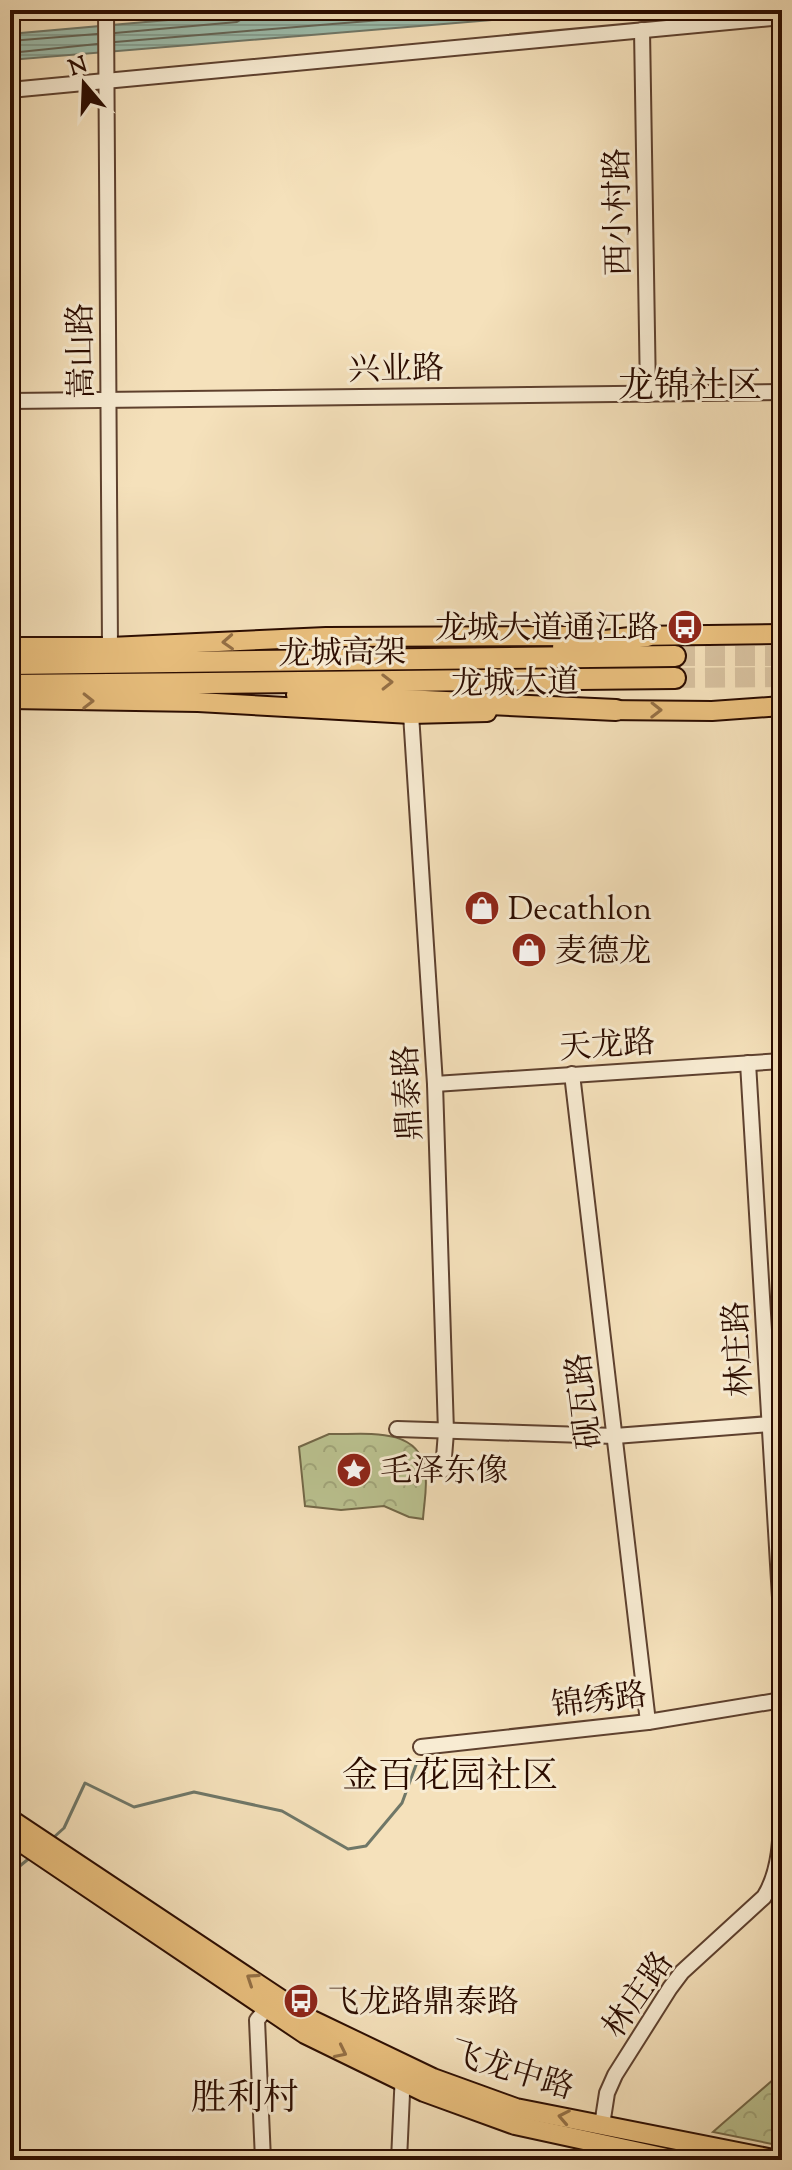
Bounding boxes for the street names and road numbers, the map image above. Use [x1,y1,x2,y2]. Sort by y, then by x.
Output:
street label: 西小村路 [596,148,644,276]
street label: 嵩山路 [59,303,107,399]
street label: 兴业路 [348,347,444,395]
street label: 龙城高架 [278,631,406,679]
street label: 龙城大道 [451,661,579,709]
street label: 天龙路 [558,1021,657,1073]
street label: 鼎泰路 [385,1044,435,1142]
street label: 林庄路 [715,1300,765,1398]
street label: 砚瓦路 [557,1350,615,1451]
street label: 锦绣路 [549,1673,650,1731]
street label: 林庄路 [593,1943,686,2048]
street label: 飞龙中路 [443,2031,579,2113]

